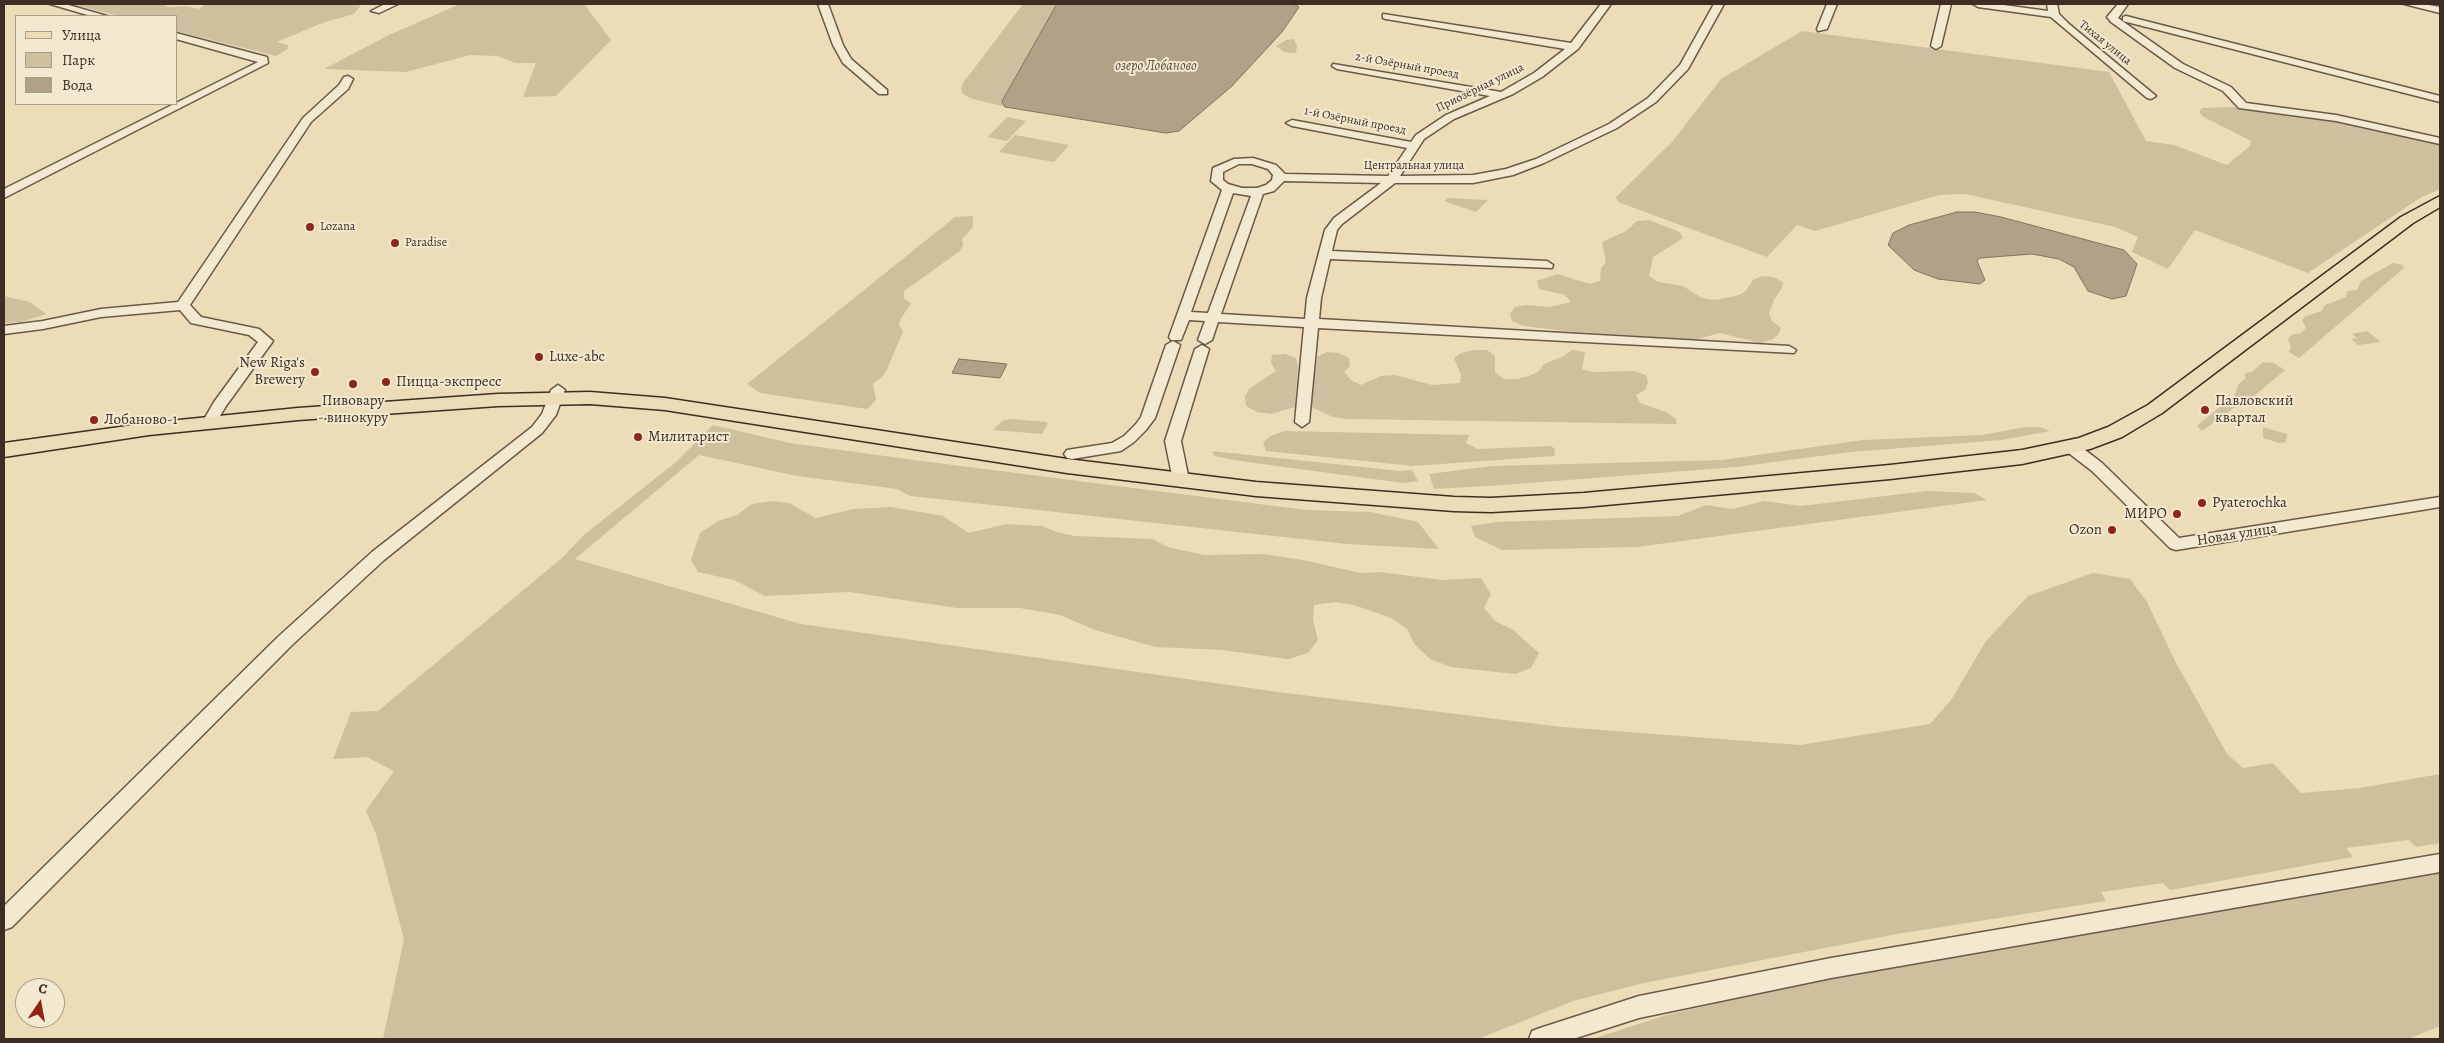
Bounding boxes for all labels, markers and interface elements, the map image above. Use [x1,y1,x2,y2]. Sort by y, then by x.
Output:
legend [15,15,178,105]
street label: Тихая улица [2076,18,2134,68]
text: Улица [62,25,101,45]
text: Парк [62,50,95,70]
street label: 2-й Озёрный проезд [1354,50,1460,82]
water label: озеро Лобаново [1115,59,1197,75]
street label: Приозёрная улица [1434,60,1526,116]
text: Вода [62,75,93,95]
street label: 1-й Озёрный проезд [1303,104,1407,138]
street label: Центральная улица [1364,159,1464,173]
place label: Lozana [320,220,355,234]
marker: Lozana [304,221,316,233]
place label: Paradise [405,236,447,250]
marker: Paradise [389,237,401,249]
place label: Luxe-abc [549,348,605,366]
marker: Luxe-abc [533,351,545,363]
place label: New Riga's Brewery [239,354,305,389]
marker: New Riga's Brewery [309,366,321,378]
place label: Пицца-экспресс [396,373,501,391]
marker: Пицца-экспресс [380,376,392,388]
marker: Пивовару - винокуру [347,378,359,390]
place label: Пивовару - винокуру [318,392,388,427]
place label: Павловский квартал [2215,392,2293,427]
marker: Павловский квартал [2199,404,2211,416]
place label: Лобаново-1 [104,411,178,429]
marker: Лобаново-1 [88,414,100,426]
place label: Милитарист [648,428,729,446]
marker: Милитарист [632,431,644,443]
place label: Pyaterochka [2212,494,2287,512]
marker: Pyaterochka [2196,497,2208,509]
place label: МИРО [2124,505,2167,523]
marker: МИРО [2171,508,2183,520]
street label: Новая улица [2196,520,2278,550]
place label: Ozon [2069,521,2102,539]
marker: Ozon [2106,524,2118,536]
north arrow [15,978,65,1028]
text: С [37,979,49,999]

